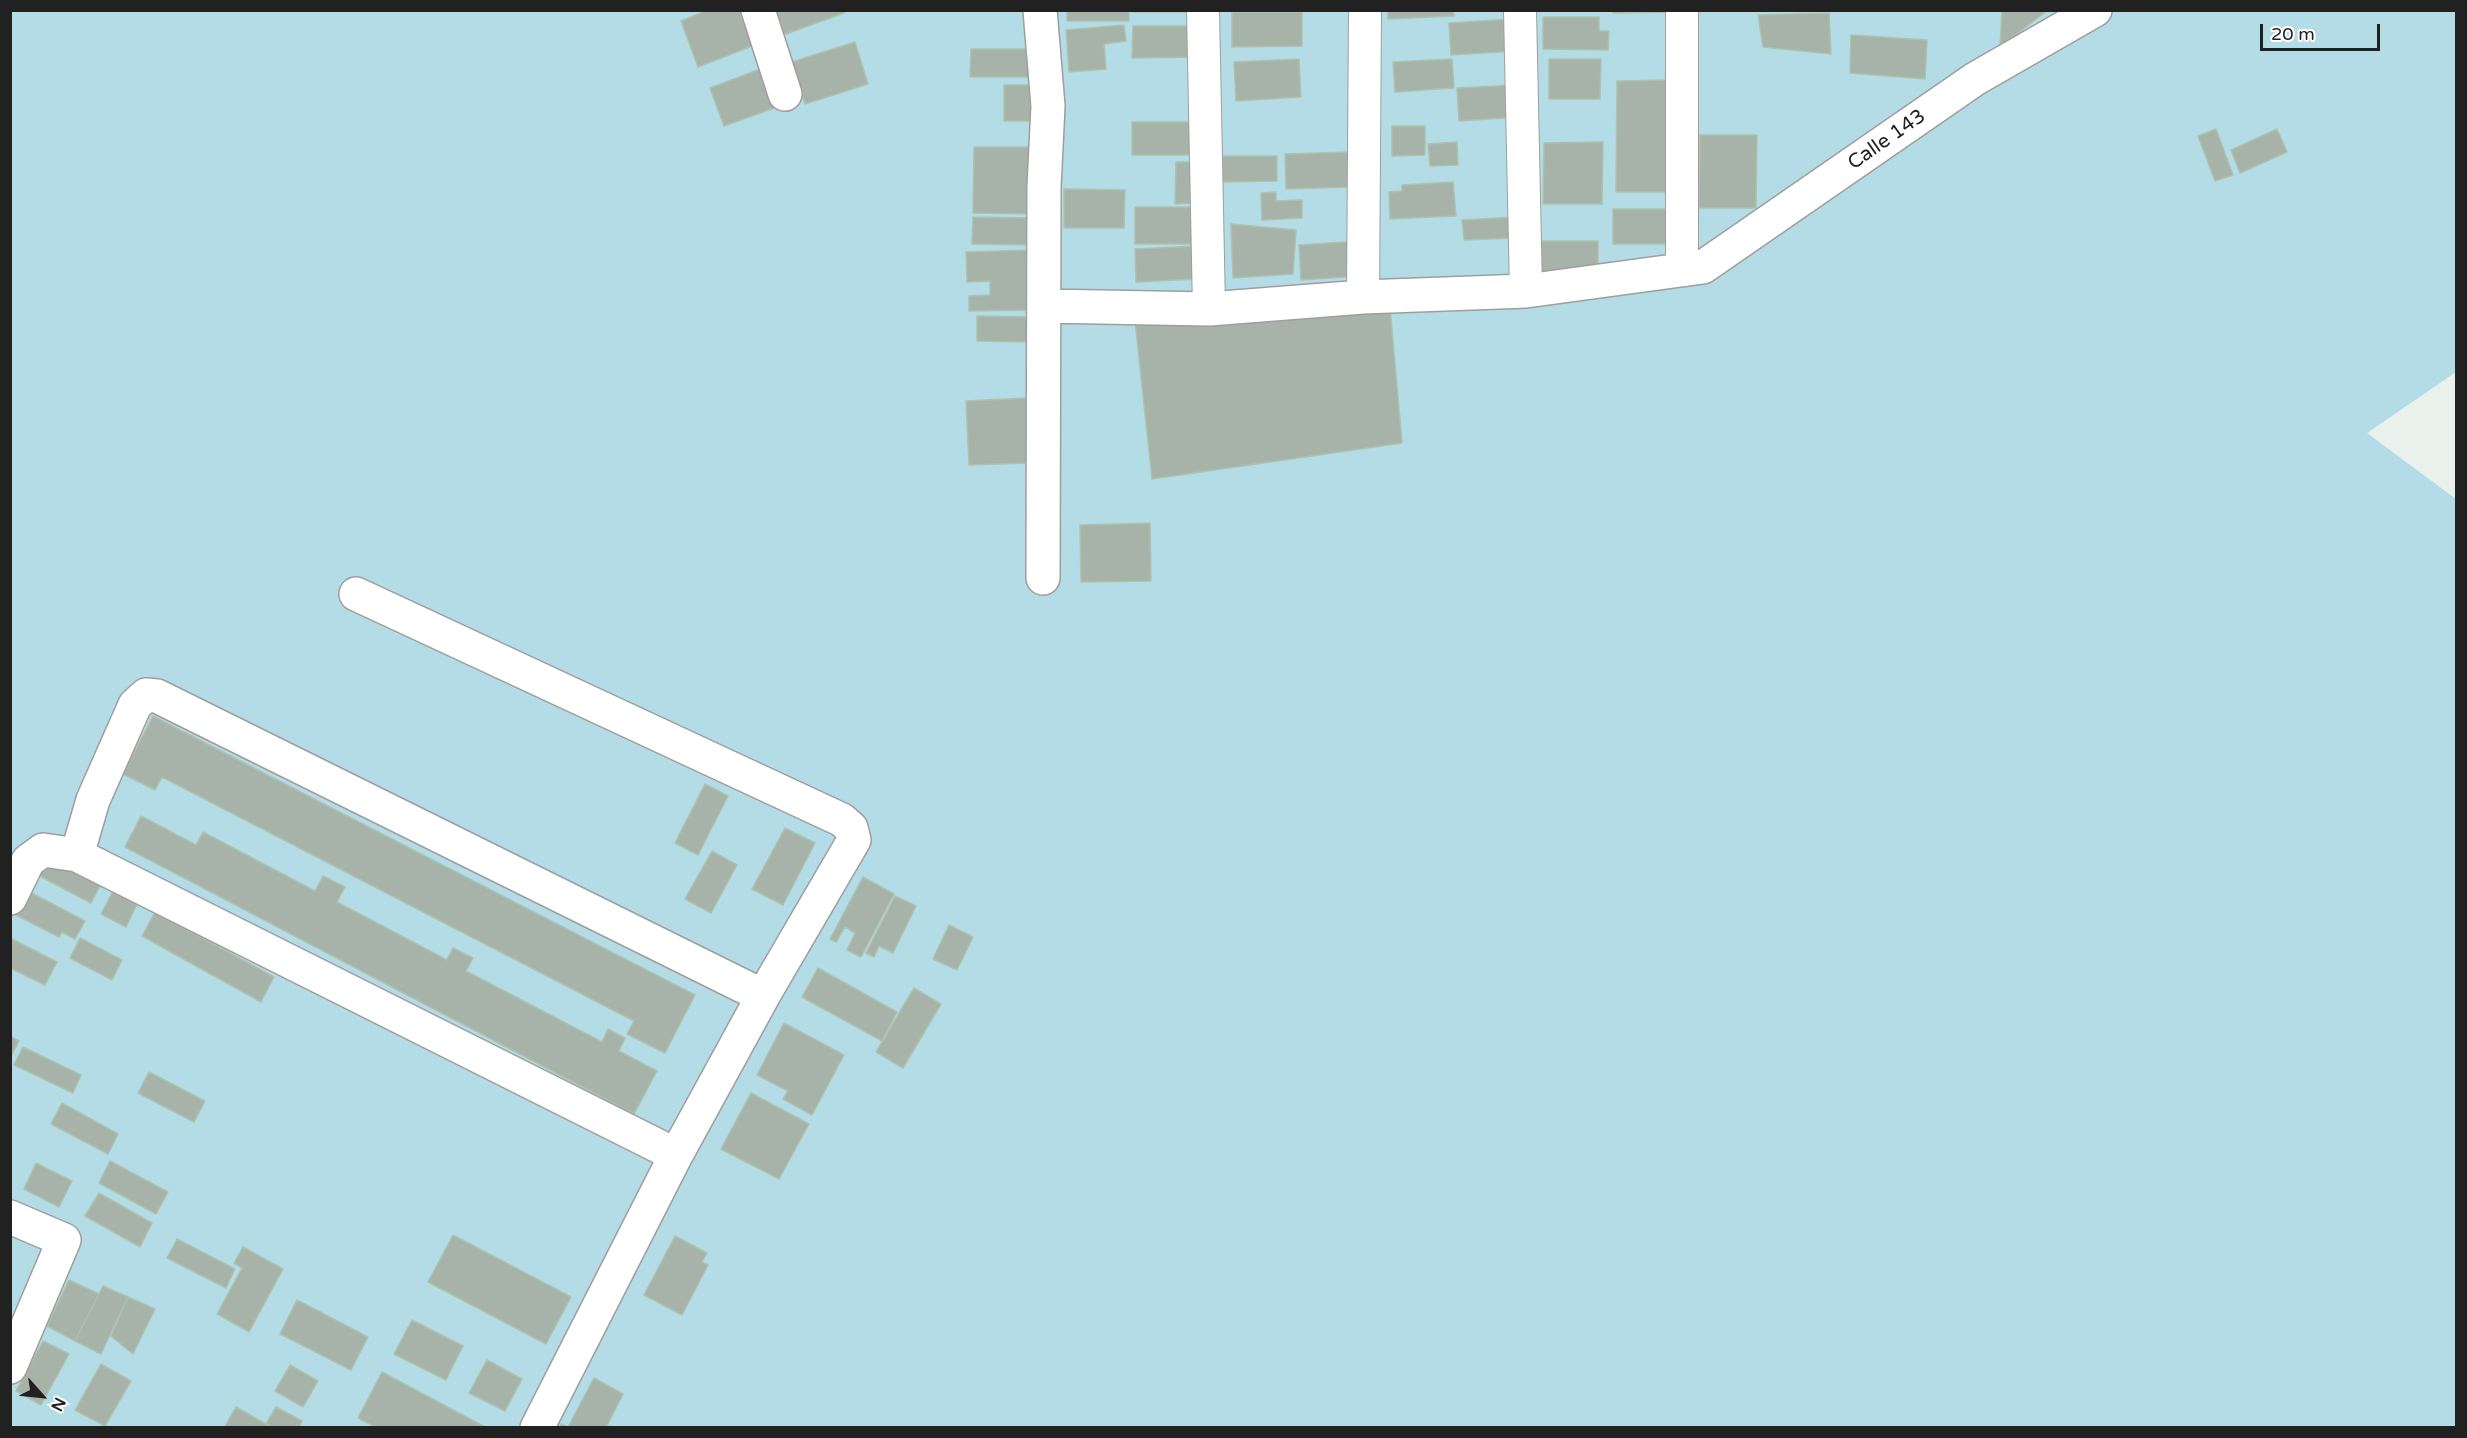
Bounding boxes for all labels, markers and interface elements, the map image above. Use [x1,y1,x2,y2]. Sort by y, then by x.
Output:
scale bar [2263,12,2383,50]
text: 20 m [2271,23,2315,45]
street label: Calle 143 [1844,105,1930,175]
north arrow [12,1366,72,1426]
text: N [46,1394,70,1414]

